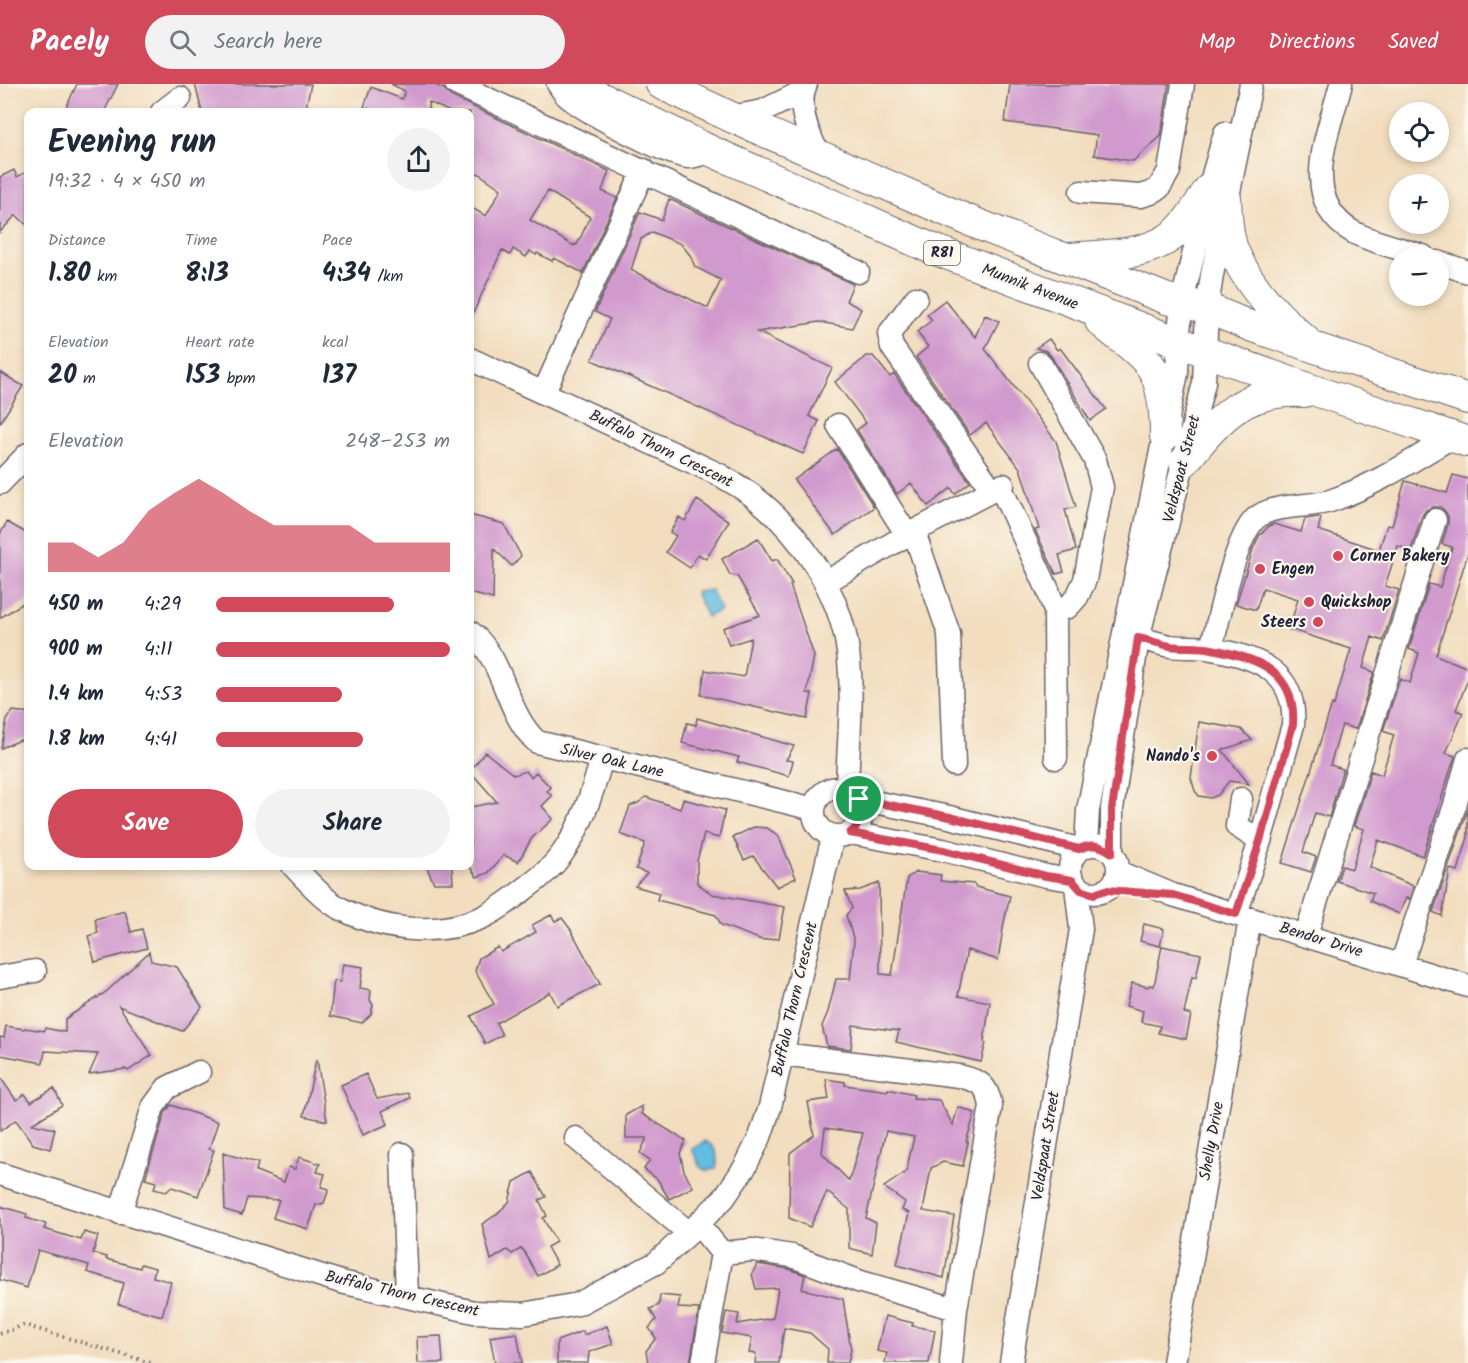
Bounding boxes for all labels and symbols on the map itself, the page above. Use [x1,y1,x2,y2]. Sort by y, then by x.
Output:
road number: R81 [924,241,960,265]
street label: Munnik Avenue [978,257,1082,317]
street label: Buffalo Thorn Crescent [585,403,738,495]
street label: Veldspaat Street [1157,412,1208,526]
place label: Corner Bakery [1350,544,1450,569]
marker: Corner Bakery [1331,549,1345,563]
place label: Engen [1272,557,1314,582]
marker: Engen [1253,562,1267,576]
place label: Quickshop [1321,590,1392,615]
marker: Quickshop [1302,595,1316,609]
place label: Steers [1261,610,1307,635]
marker: Steers [1311,615,1325,629]
street label: Silver Oak Lane [558,737,666,785]
place label: Nando's [1146,744,1201,769]
marker: Nando's [1205,749,1219,763]
pin [833,773,884,824]
street label: Bendor Drive [1276,915,1366,965]
street label: Buffalo Thorn Crescent [765,919,825,1079]
street label: Veldspaat Street [1025,1089,1067,1202]
street label: Shelly Drive [1193,1100,1231,1182]
street label: Buffalo Thorn Crescent [322,1264,482,1324]

